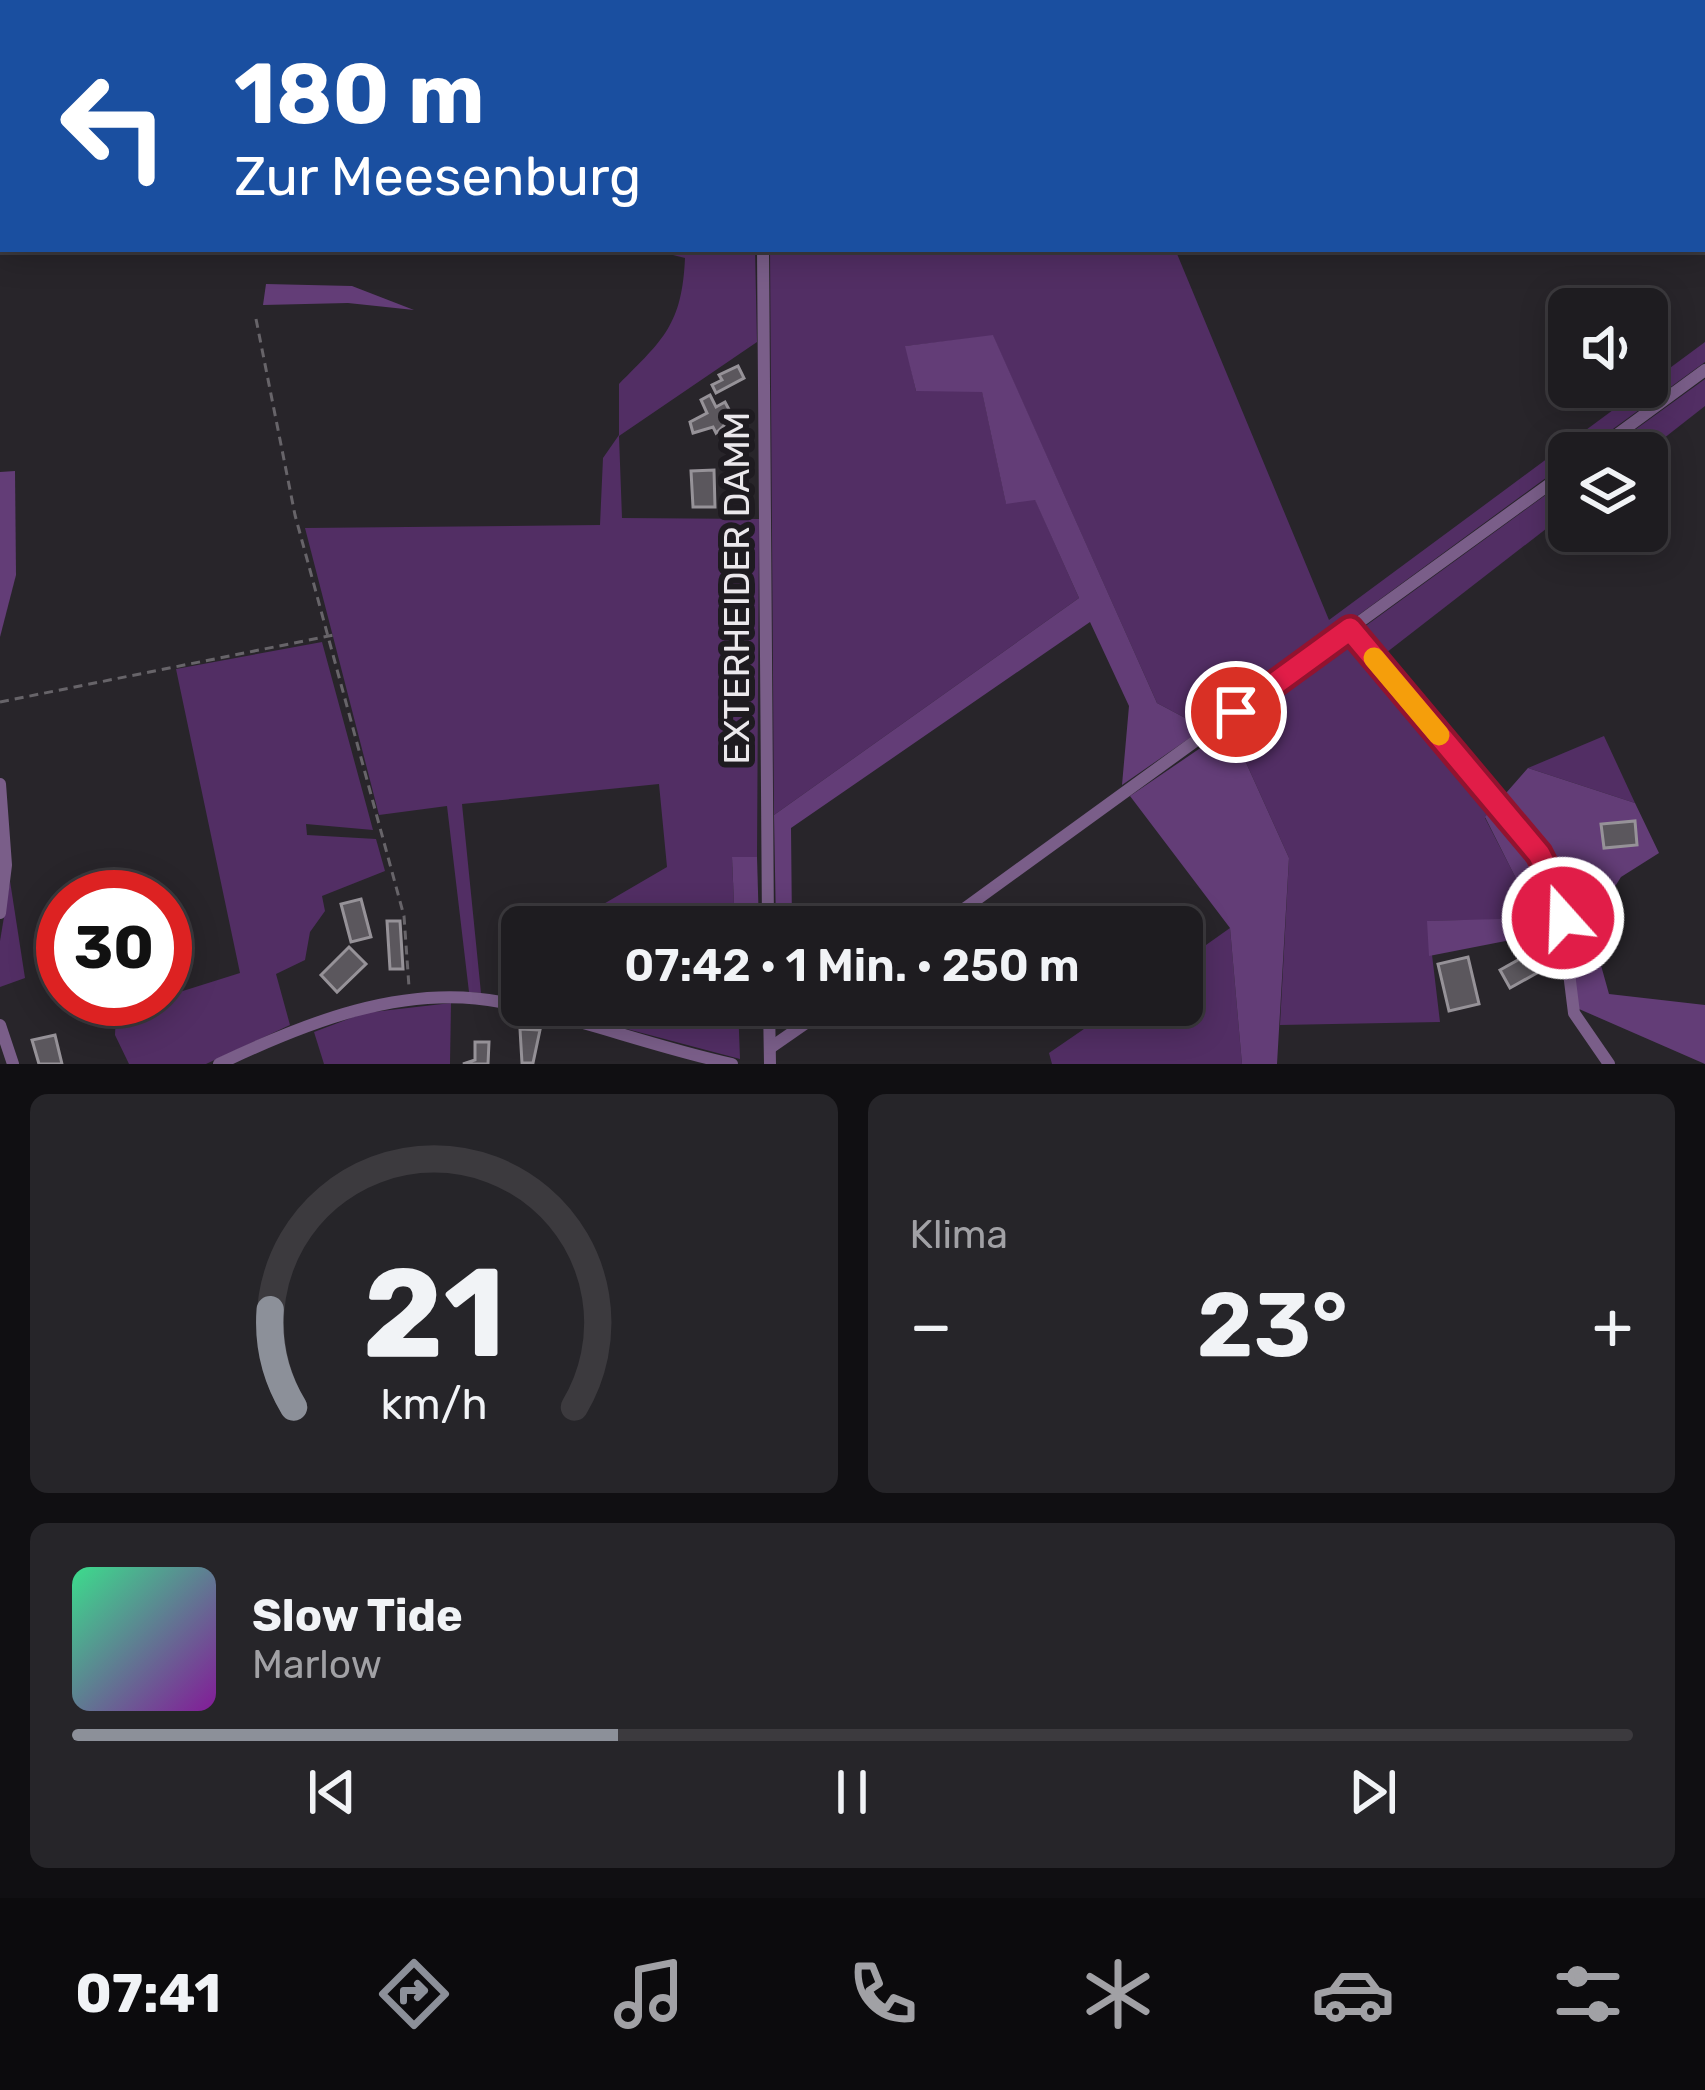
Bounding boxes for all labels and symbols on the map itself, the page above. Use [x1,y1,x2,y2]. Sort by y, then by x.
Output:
street label: EXTERHEIDER DAMM [715,412,758,764]
pin [1185,661,1287,763]
position arrow [1500,855,1626,981]
speed limit sign: 30 [36,870,192,1026]

